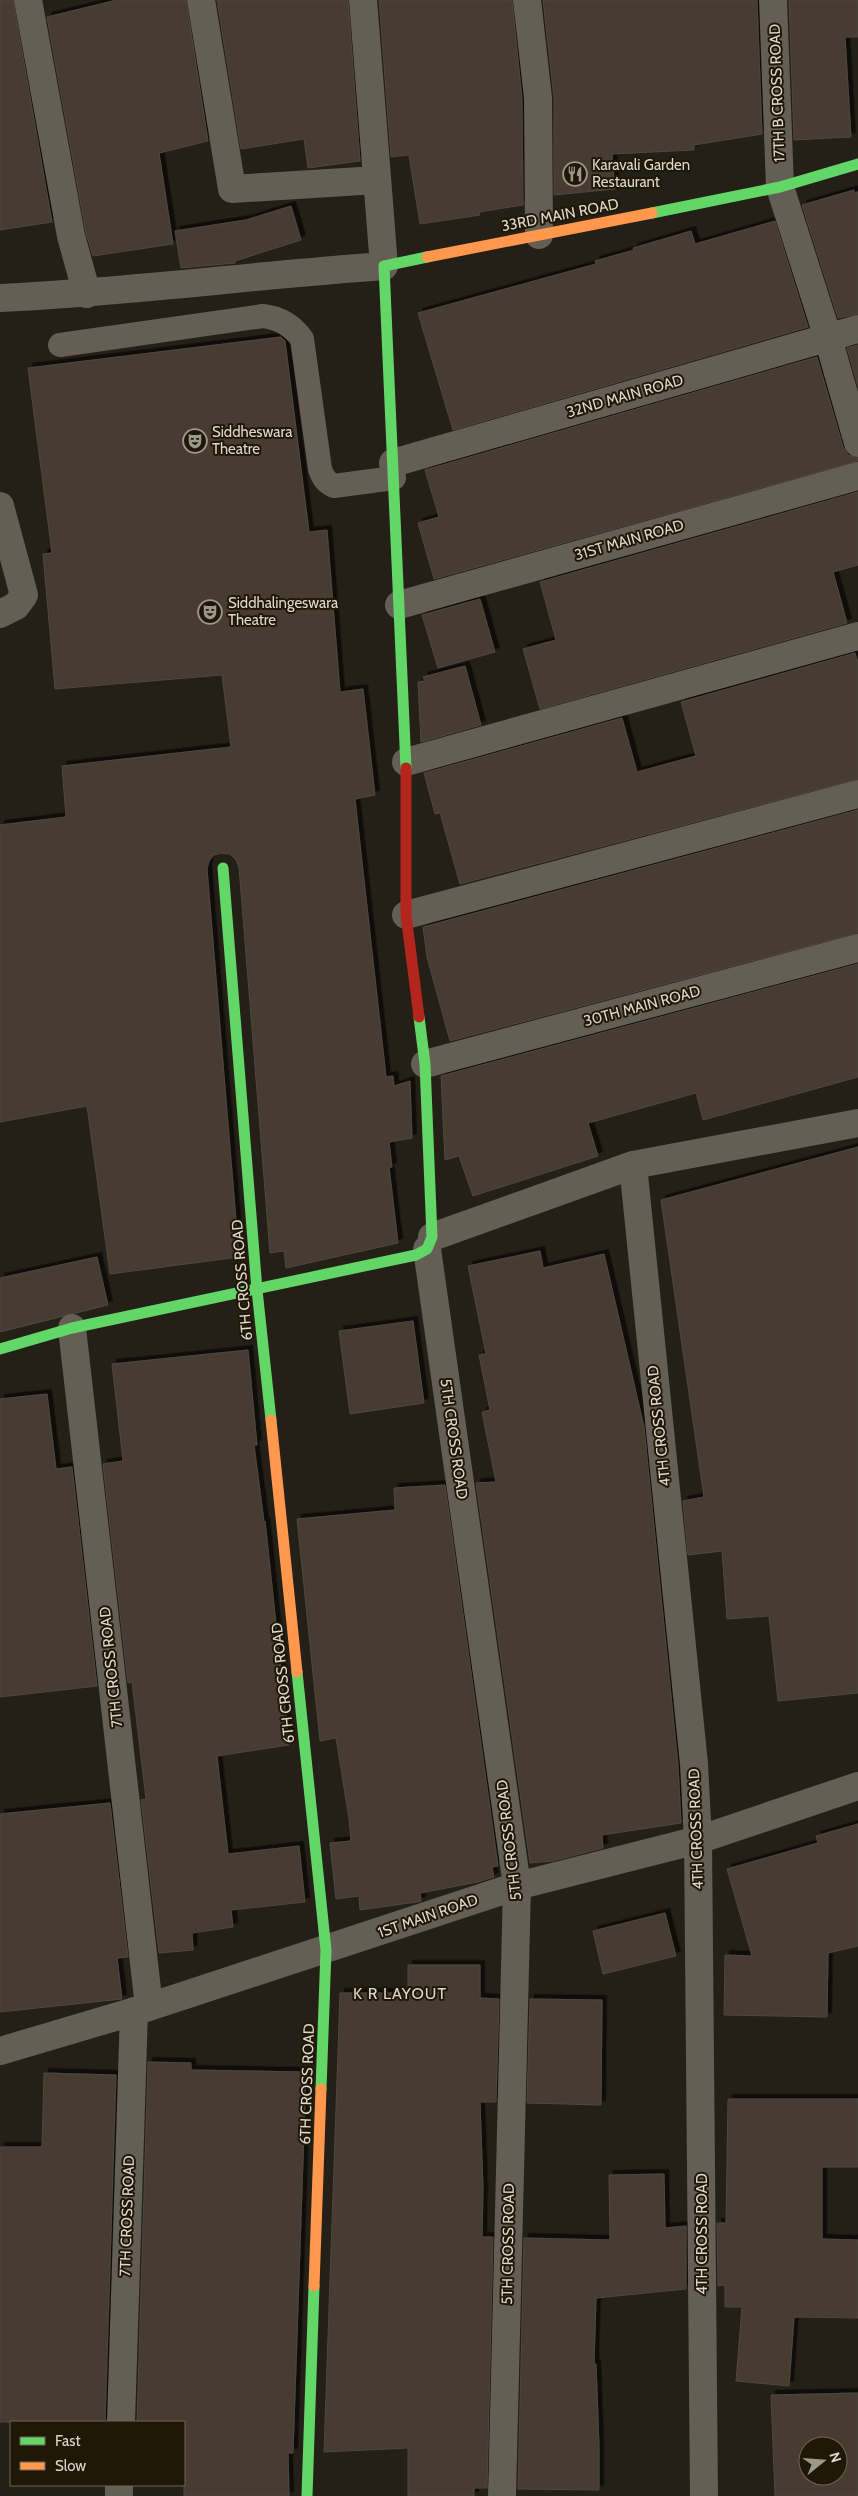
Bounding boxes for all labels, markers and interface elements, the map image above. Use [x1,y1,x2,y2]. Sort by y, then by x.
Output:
street label: 17TH B CROSS ROAD [766,23,788,162]
place label: Karavali Garden Restaurant [592,156,690,191]
restaurant icon: Karavali Garden Restaurant [562,161,588,187]
street label: 33RD MAIN ROAD [500,195,620,235]
street label: 32ND MAIN ROAD [565,371,686,421]
place label: Siddheswara Theatre [212,423,293,458]
theatre icon: Siddheswara Theatre [182,428,208,454]
street label: 31ST MAIN ROAD [572,516,686,564]
place label: Siddhalingeswara Theatre [228,594,339,629]
theatre icon: Siddhalingeswara Theatre [197,599,223,625]
street label: 30TH MAIN ROAD [582,982,702,1030]
street label: 6TH CROSS ROAD [228,1219,256,1341]
street label: 4TH CROSS ROAD [644,1364,674,1487]
street label: 5TH CROSS ROAD [437,1378,471,1500]
street label: 7TH CROSS ROAD [96,1606,126,1728]
street label: 6TH CROSS ROAD [268,1622,298,1744]
street label: 4TH CROSS ROAD [685,1768,707,1890]
street label: 5TH CROSS ROAD [493,1779,525,1901]
street label: 1ST MAIN ROAD [376,1890,481,1942]
district label: K R LAYOUT [353,1984,447,2003]
street label: 6TH CROSS ROAD [296,2023,318,2145]
street label: 7TH CROSS ROAD [116,2155,138,2277]
street label: 4TH CROSS ROAD [693,2173,711,2295]
street label: 5TH CROSS ROAD [498,2183,518,2305]
legend [10,2421,185,2486]
text: Fast [55,2432,80,2450]
north arrow [798,2436,848,2486]
text: N [825,2450,845,2465]
text: Slow [55,2457,86,2475]

